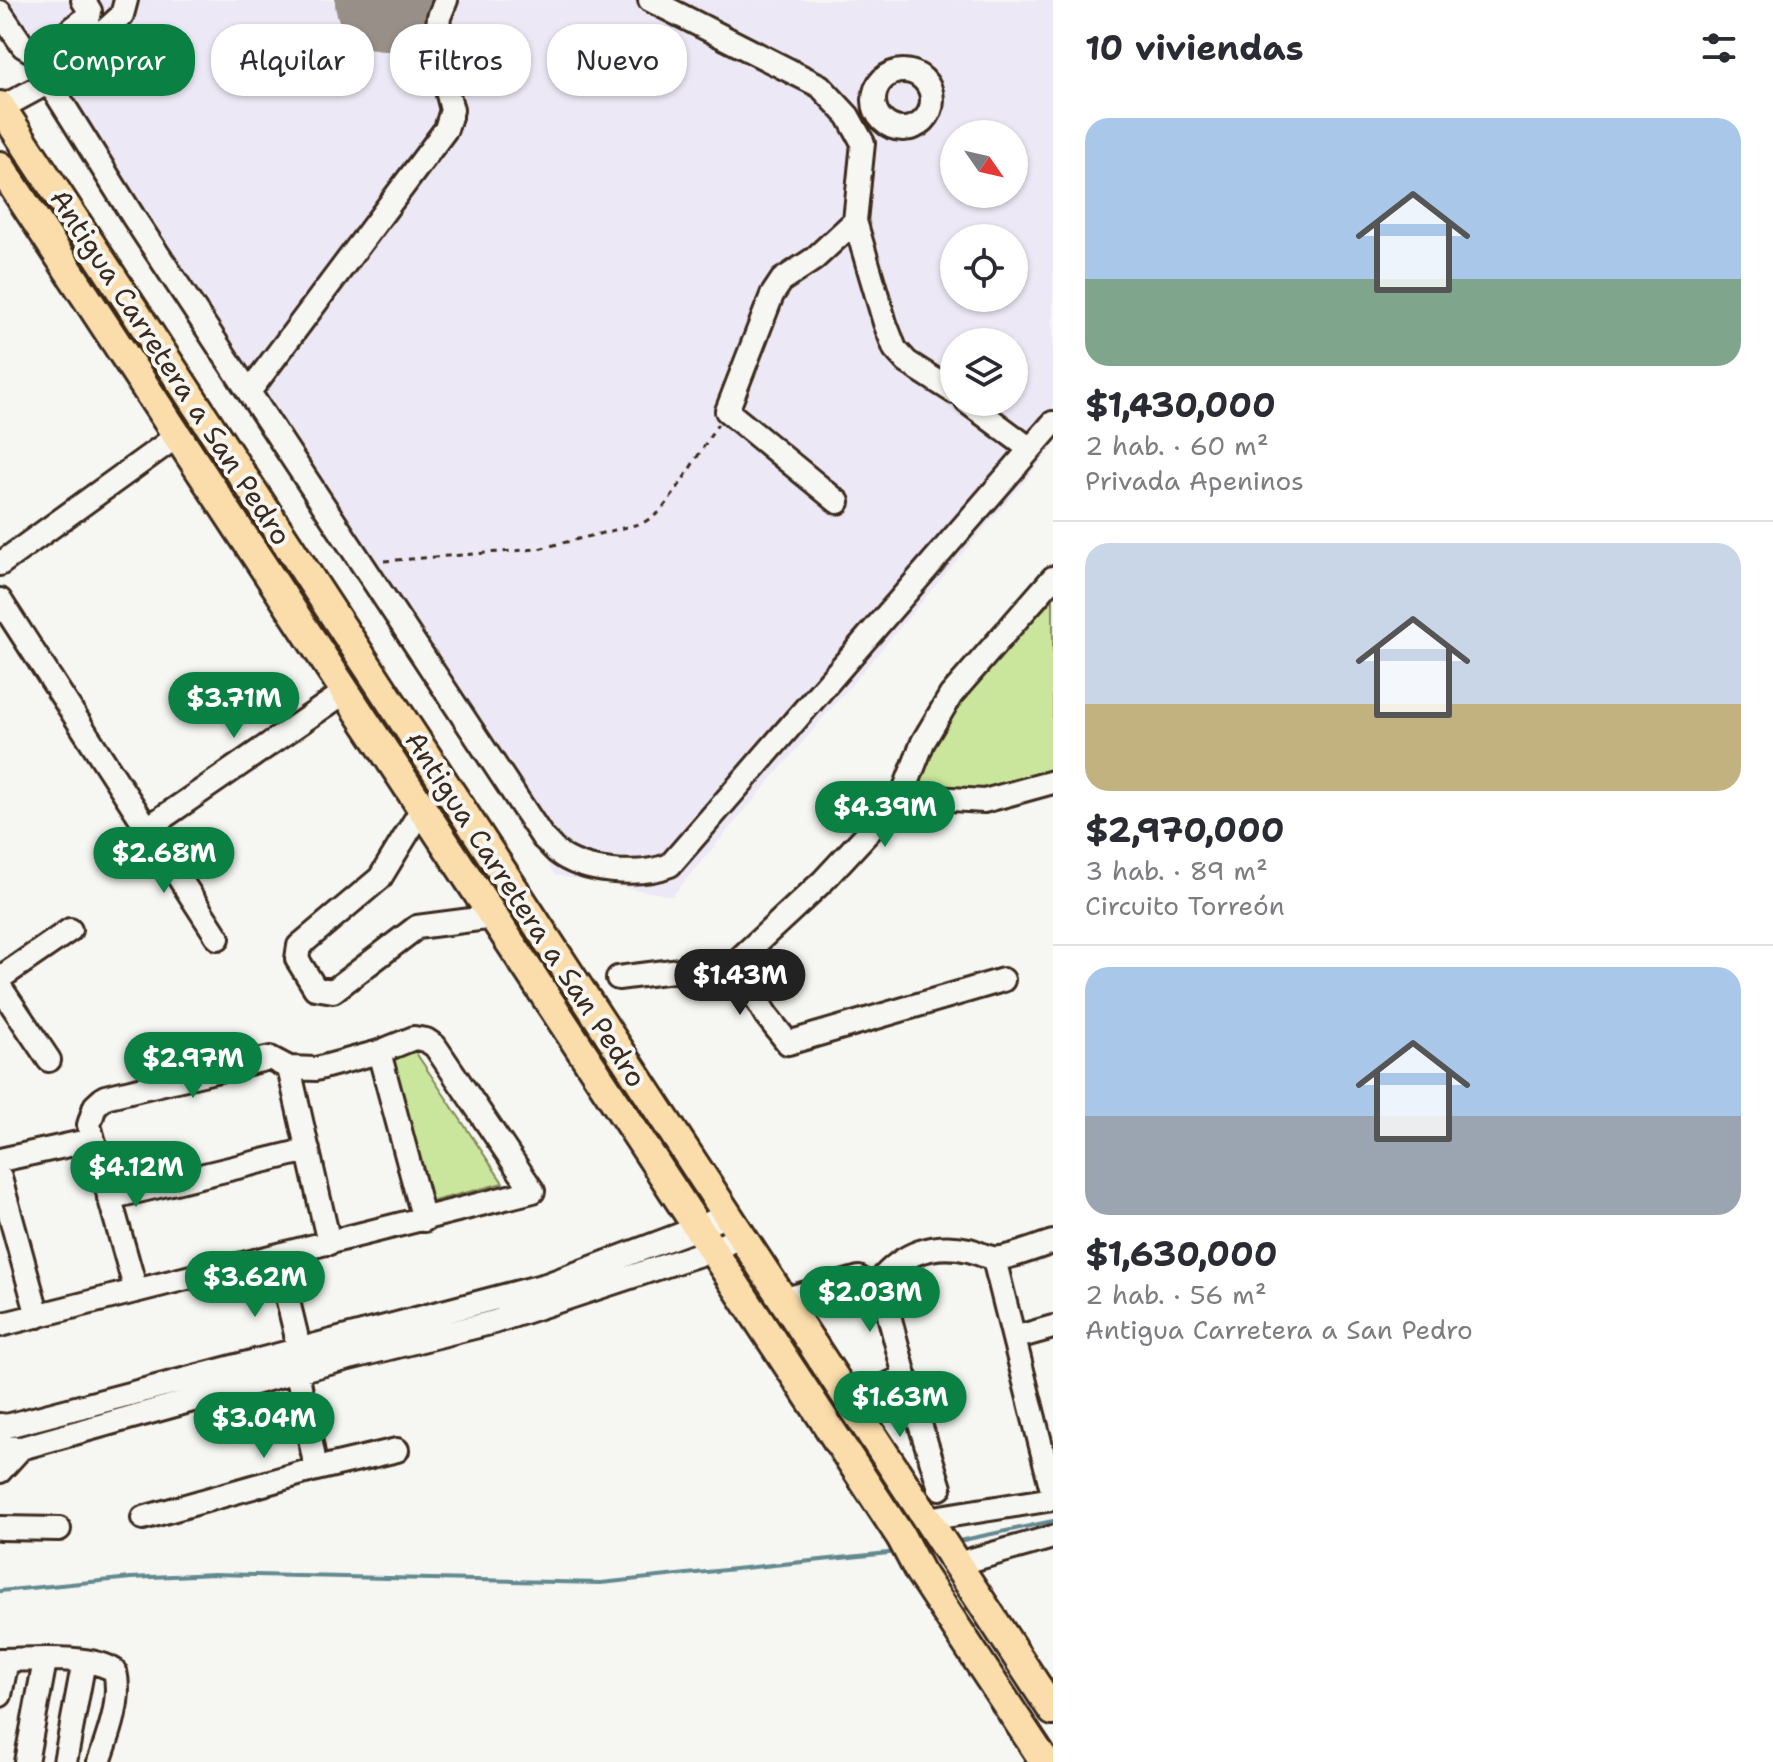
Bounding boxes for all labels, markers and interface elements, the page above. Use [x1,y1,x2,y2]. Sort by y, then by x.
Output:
chip: Comprar [24,24,195,96]
chip: Alquilar [211,24,374,96]
chip: Filtros [390,24,531,96]
chip: Nuevo [547,24,687,96]
text: 10 viviendas [1085,25,1304,71]
icon: filters [1697,26,1741,70]
north arrow [940,120,1028,208]
map controls [940,120,1028,416]
icon: home [1341,170,1485,314]
street label: Antigua Carretera a San Pedro [41,182,301,552]
button: locate [940,224,1028,312]
button: layers [940,328,1028,416]
text: $1,430,000 [1085,382,1276,428]
text: 2 hab. · 60 m² [1085,428,1269,463]
text: Privada Apeninos [1085,463,1304,498]
icon: home [1341,595,1485,739]
pin: $3.71M [169,672,299,740]
text: $3.71M [186,680,282,715]
street label: Antigua Carretera a San Pedro [396,724,656,1094]
pin: $4.39M [820,781,950,849]
text: $4.39M [833,789,937,824]
text: $2,970,000 [1085,807,1285,853]
pin: $2.68M [99,827,229,895]
text: $2.68M [111,835,217,870]
text: 3 hab. · 89 m² [1085,853,1268,888]
text: Circuito Torreón [1085,888,1285,923]
pin: $1.43M [675,949,805,1017]
text: $1.43M [692,957,788,992]
icon: home [1341,1019,1485,1163]
pin: $2.97M [128,1032,258,1100]
text: $2.97M [142,1040,244,1075]
pin: $4.12M [71,1141,201,1209]
text: $4.12M [88,1149,184,1184]
text: $1,630,000 [1085,1231,1278,1277]
pin: $3.62M [190,1251,320,1319]
text: $3.62M [203,1259,307,1294]
pin: $2.03M [805,1266,935,1334]
text: $2.03M [818,1274,922,1309]
text: 2 hab. · 56 m² [1085,1277,1267,1312]
text: Antigua Carretera a San Pedro [1085,1312,1473,1347]
pin: $1.63M [835,1371,965,1439]
text: $1.63M [852,1379,948,1414]
pin: $3.04M [199,1392,329,1460]
text: $3.04M [212,1400,316,1435]

